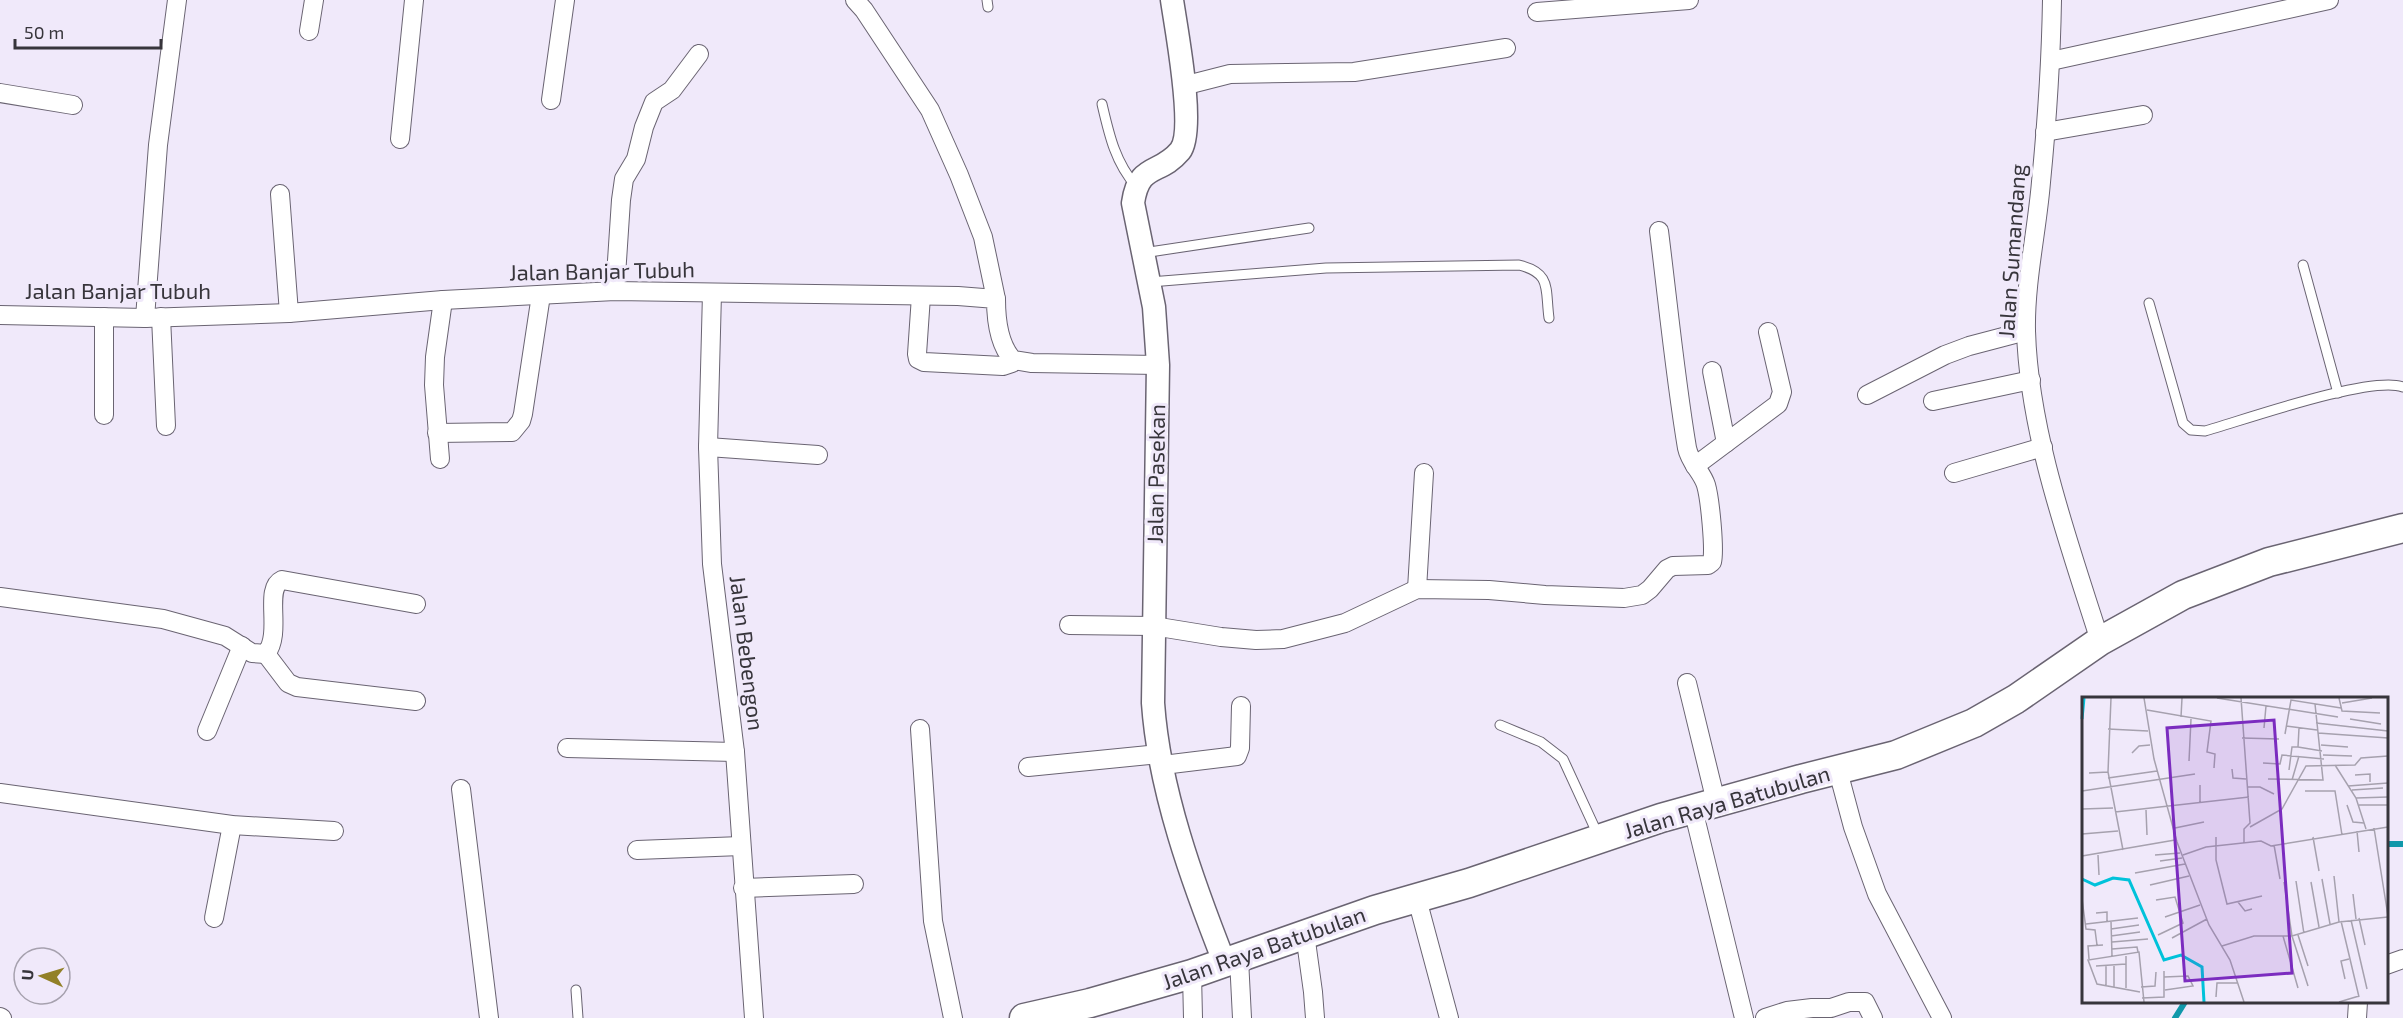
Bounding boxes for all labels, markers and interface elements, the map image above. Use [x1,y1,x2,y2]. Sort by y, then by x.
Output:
scale bar [15,12,160,50]
text: 50 m [24,21,64,43]
street label: Jalan Sumandang [1992,163,2030,339]
street label: Jalan Banjar Tubuh [509,255,695,286]
street label: Jalan Banjar Tubuh [25,277,211,304]
street label: Jalan Pasekan [1141,404,1169,544]
street label: Jalan Bebengon [726,574,770,732]
inset map [2082,697,2388,1003]
street label: Jalan Raya Batubulan [1621,759,1833,843]
street label: Jalan Raya Batubulan [1159,900,1369,994]
north arrow [12,946,72,1006]
text: U [17,969,36,981]

